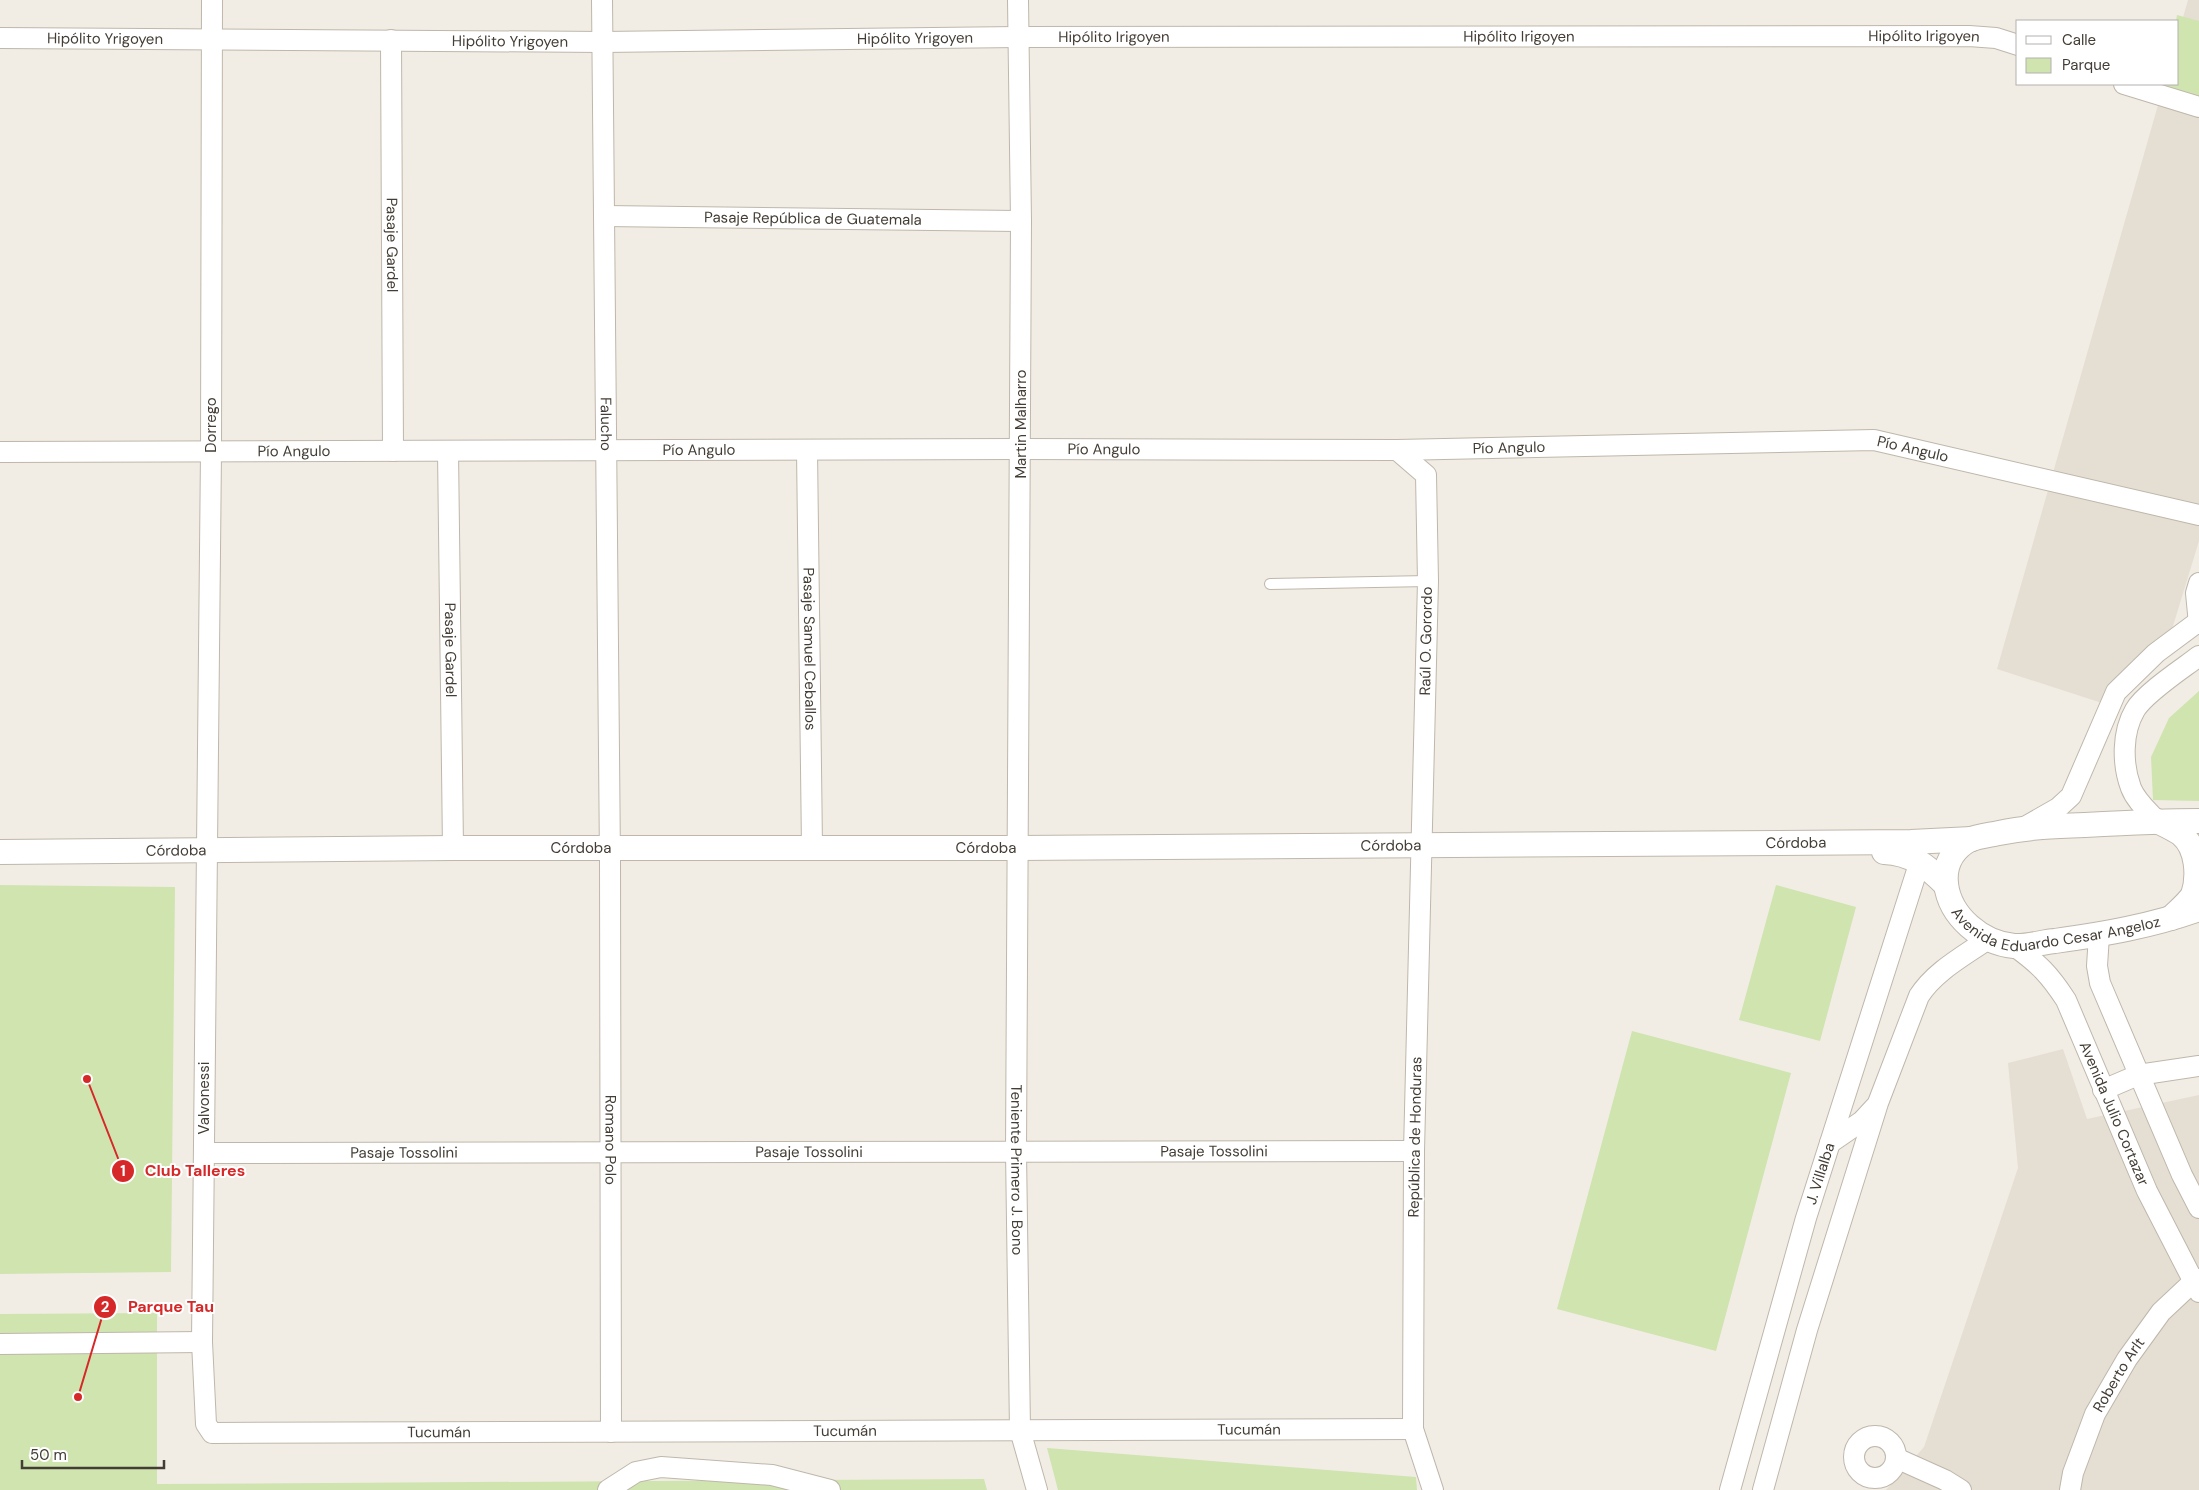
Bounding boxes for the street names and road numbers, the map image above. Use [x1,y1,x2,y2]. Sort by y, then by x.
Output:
street label: Hipólito Irigoyen [1463,26,1575,47]
street label: Hipólito Irigoyen [1868,26,1980,47]
street label: Hipólito Irigoyen [1058,27,1170,47]
street label: Hipólito Yrigoyen [47,28,163,49]
street label: Hipólito Yrigoyen [857,28,973,49]
street label: Hipólito Yrigoyen [452,31,568,52]
street label: Pasaje Gardel [382,198,402,292]
street label: Pasaje República de Guatemala [704,207,922,230]
street label: Martin Malharro [1011,369,1031,479]
street label: Dorrego [201,397,221,453]
street label: Falucho [596,397,616,451]
street label: Pío Angulo [1875,431,1951,467]
street label: Pío Angulo [1472,437,1546,458]
street label: Pío Angulo [1068,439,1141,459]
street label: Pío Angulo [663,440,736,460]
street label: Pío Angulo [258,441,331,461]
street label: Pasaje Samuel Ceballos [798,567,821,731]
street label: Raúl O. Gorordo [1415,586,1437,696]
street label: Pasaje Gardel [440,603,461,697]
street label: Córdoba [1765,833,1826,853]
street label: Córdoba [1361,835,1421,856]
street label: Córdoba [551,838,611,858]
street label: Córdoba [956,838,1016,858]
street label: Córdoba [145,840,206,861]
street label: Avenida Eduardo Cesar Angeloz [1947,903,2163,956]
street label: Avenida Julio Cortazar [2075,1038,2154,1189]
street label: República de Honduras [1404,1056,1426,1218]
street label: Valvonessi [194,1062,214,1134]
street label: Teniente Primero J. Bono [1006,1084,1027,1256]
street label: Romano Polo [600,1095,621,1185]
street label: J. Villalba [1801,1140,1839,1207]
street label: Pasaje Tossolini [1160,1141,1268,1161]
street label: Pasaje Tossolini [755,1142,863,1162]
street label: Pasaje Tossolini [350,1143,458,1163]
street label: Roberto Arlt [2088,1333,2149,1416]
street label: Tucumán [1217,1419,1281,1440]
street label: Tucumán [813,1421,877,1441]
street label: Tucumán [407,1422,471,1442]

